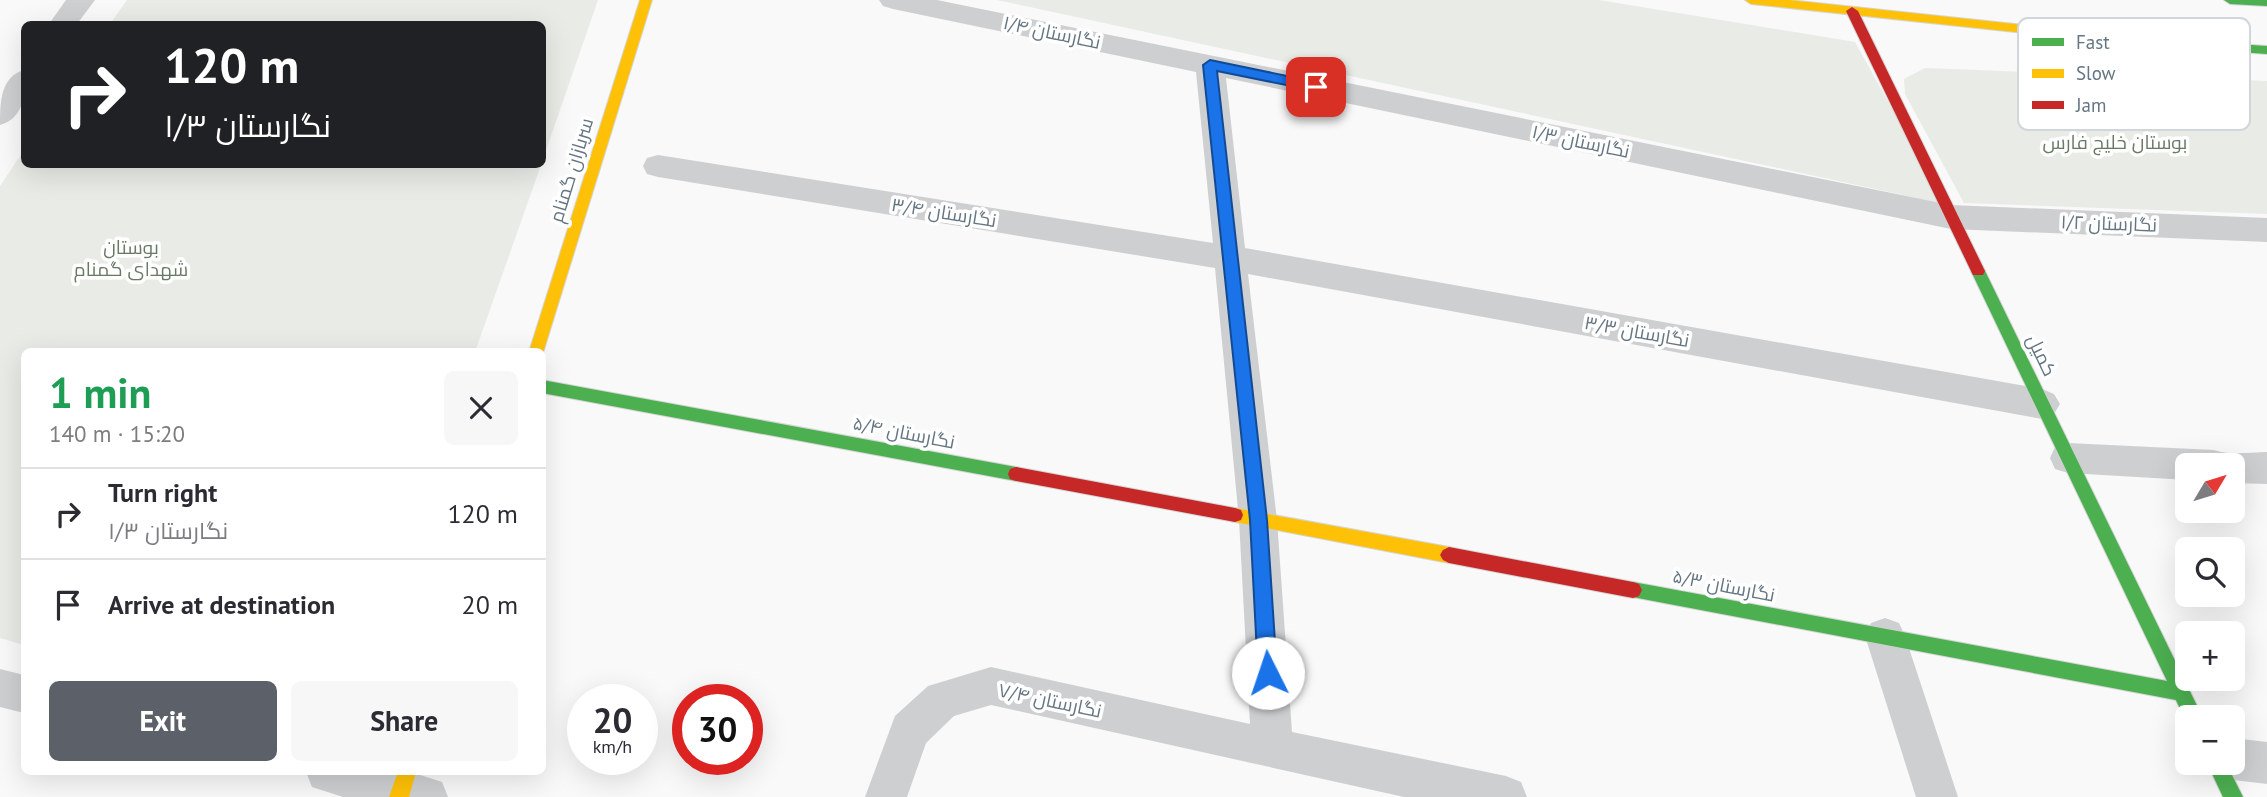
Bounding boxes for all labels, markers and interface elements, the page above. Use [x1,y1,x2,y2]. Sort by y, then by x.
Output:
street label: نگارستان ۱/۴ [1001,10,1103,54]
legend [2018,18,2250,130]
text: Fast [2076,30,2110,54]
text: 120 m [164,33,299,97]
icon: right [49,49,140,140]
pin [1286,57,1346,117]
text: Slow [2076,61,2116,85]
icon: arrive [1297,68,1335,106]
text: Jam [2075,93,2106,117]
text: نگارستان ۱/۳ [164,104,331,146]
street label: سربازان گمنام [544,115,600,226]
street label: نگارستان ۱/۳ [1530,119,1632,163]
park label: بوستان خلیج فارس [2043,130,2187,156]
street label: نگارستان ۳/۴ [890,192,998,232]
street label: نگارستان ۱/۲ [2060,209,2158,237]
park label: بوستان شهدای گمنام [74,235,188,283]
street label: نگارستان ۳/۳ [1583,310,1691,352]
street label: کمیل [2022,330,2062,380]
text: 1 min [49,365,151,420]
button: close [444,371,518,445]
street label: نگارستان ۵/۴ [851,410,957,454]
text: 140 m · 15:20 [49,419,185,448]
north arrow [2175,453,2245,523]
map controls [2175,453,2245,775]
text: Turn right [108,476,217,509]
icon: right [49,495,87,533]
text: 120 m [447,497,518,530]
text: نگارستان ۱/۳ [108,516,228,545]
button: search [2175,537,2245,607]
street label: نگارستان ۵/۳ [1671,563,1777,607]
icon: arrive [49,586,87,624]
text: Arrive at destination [108,588,335,621]
text: 20 m [462,588,518,621]
button: + [2175,621,2245,691]
position arrow [1231,636,1305,710]
street label: نگارستان ۷/۴ [996,677,1104,723]
button: Exit [49,681,277,761]
button: Share [291,681,518,761]
speed limit sign: 30 [672,684,763,775]
text: 20 [593,697,632,743]
button: − [2175,705,2245,775]
text: km/h [593,735,632,758]

